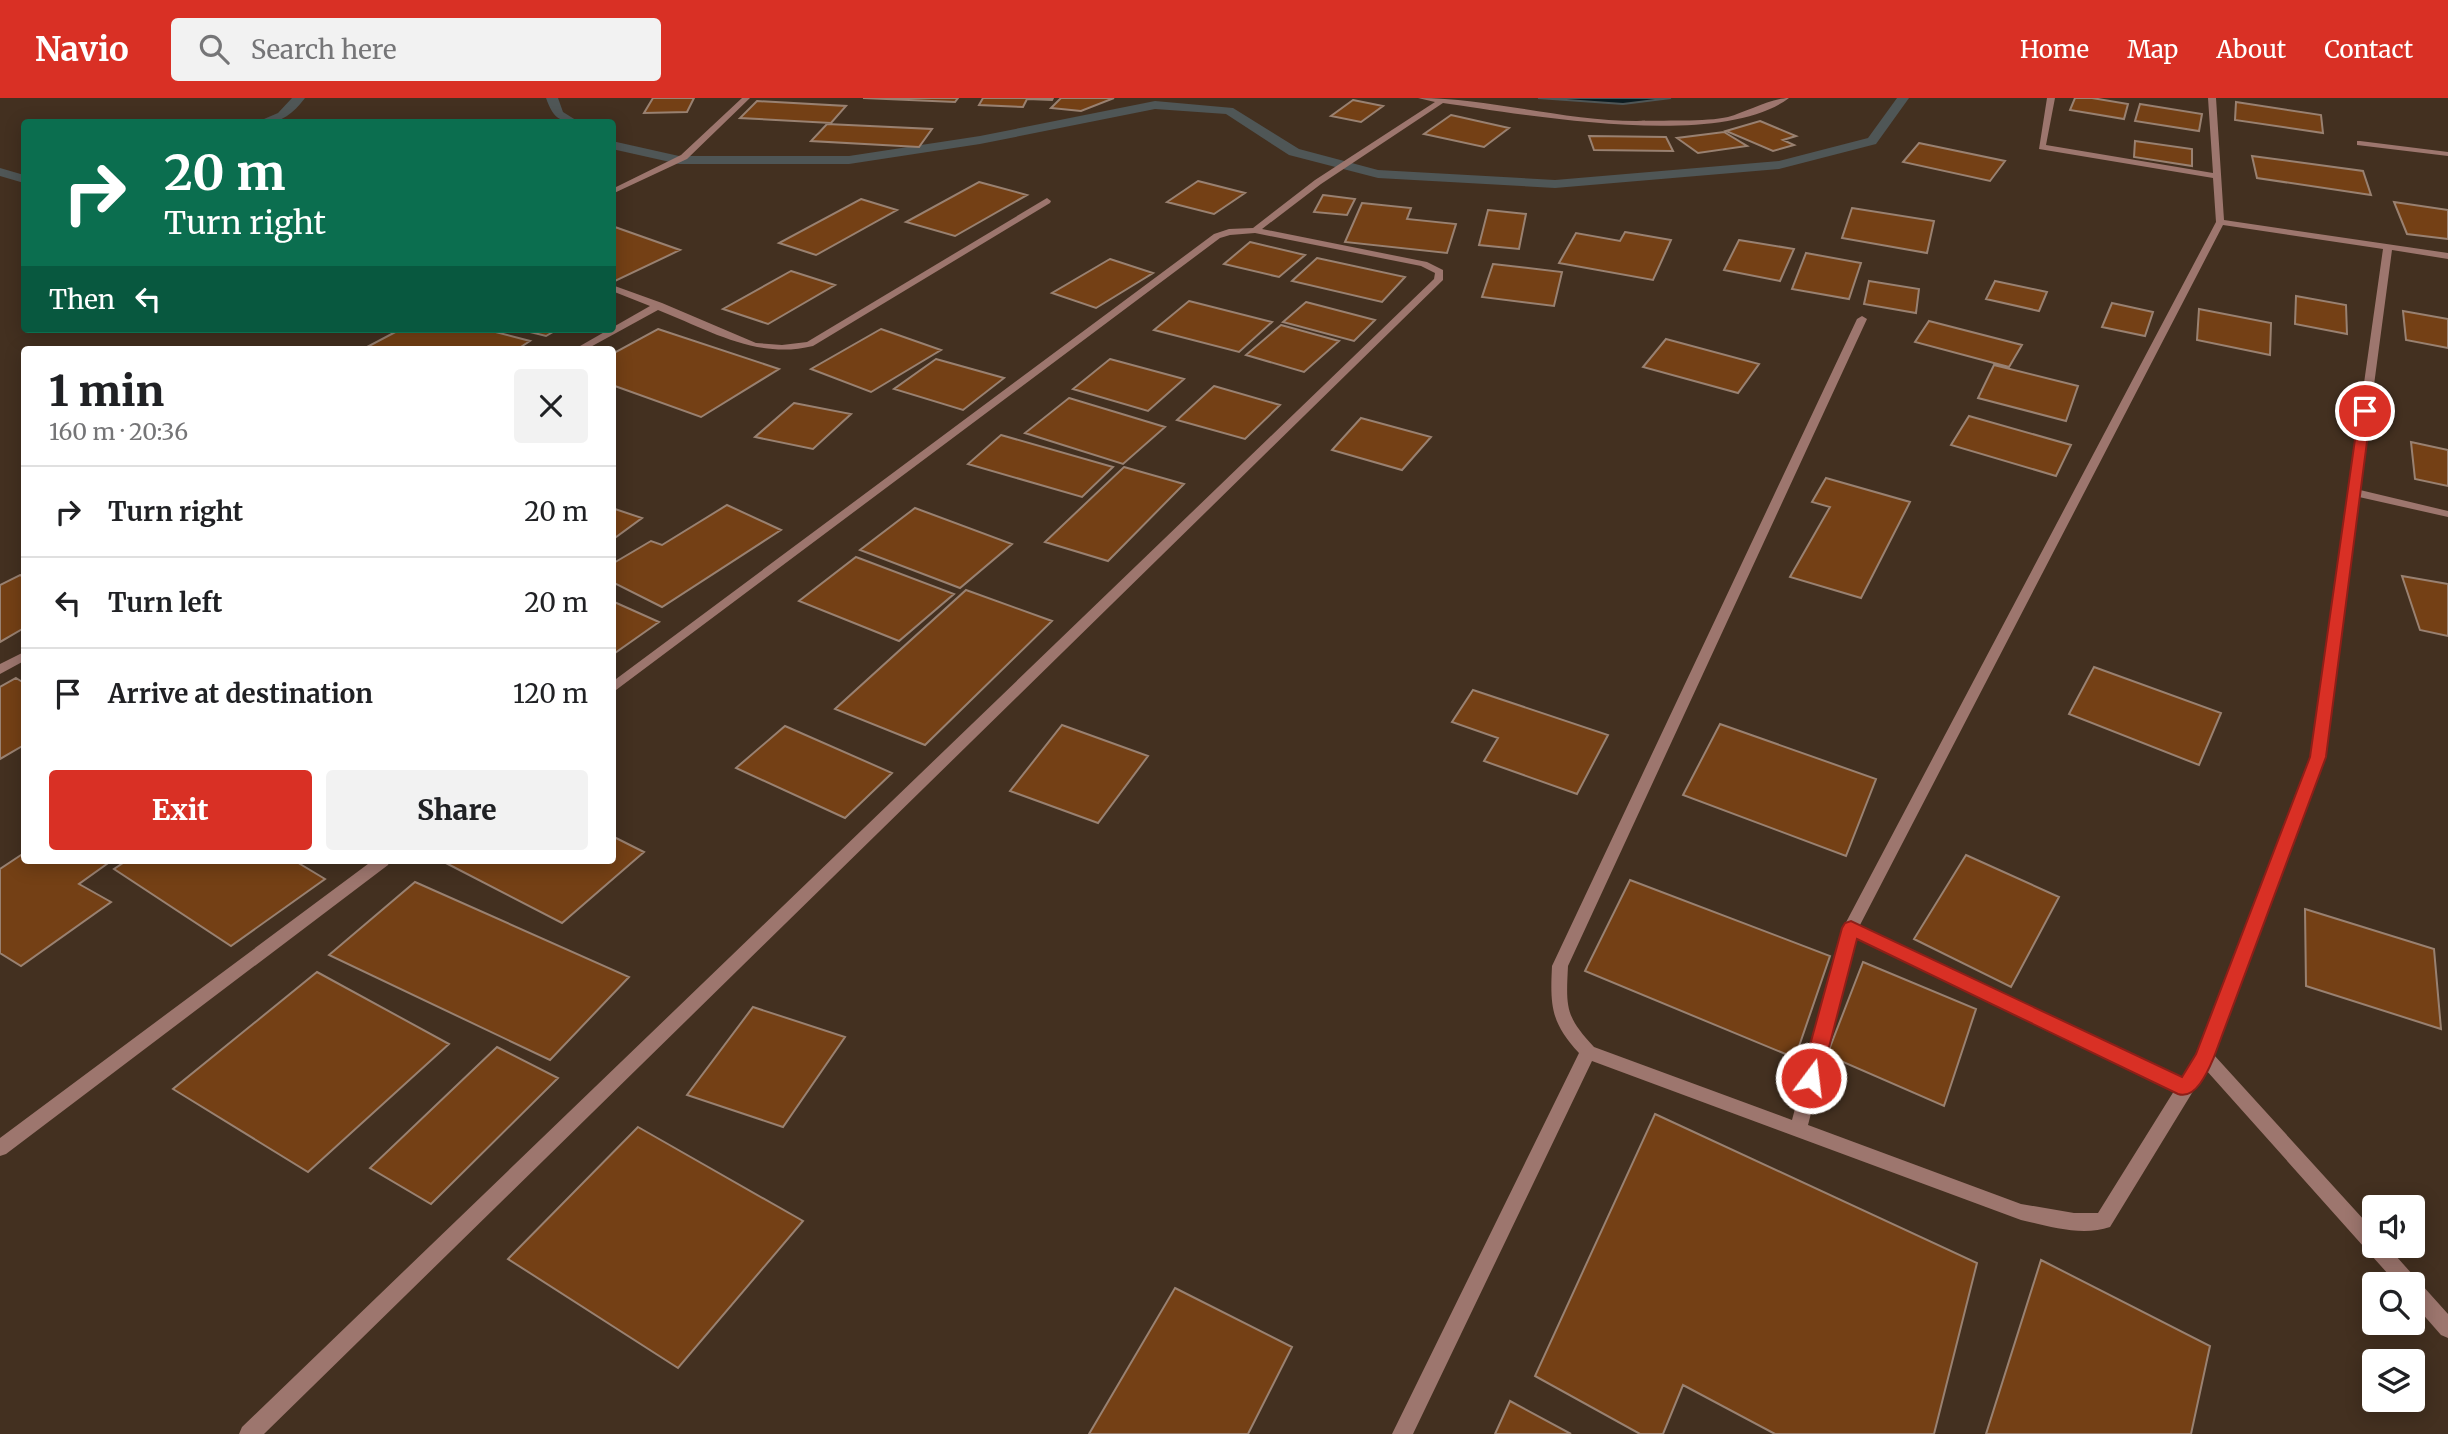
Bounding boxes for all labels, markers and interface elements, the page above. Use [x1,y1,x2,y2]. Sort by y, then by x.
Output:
search box [171,18,661,81]
text: Navio [35,29,129,70]
icon: search [195,30,233,68]
text: Search here [251,33,396,66]
text: Home [2020,34,2089,65]
text: Map [2127,34,2178,65]
text: About [2216,34,2286,65]
text: Contact [2324,34,2413,65]
text: 20 m [164,142,285,203]
icon: right [49,147,140,238]
text: Turn right [164,203,326,243]
icon: left [129,280,167,318]
text: Then [49,283,115,316]
text: 1 min [49,365,164,417]
button: close [514,369,588,443]
pin [2335,381,2395,441]
icon: arrive [2346,392,2384,430]
text: 160 m · 20:36 [49,417,188,446]
icon: right [49,493,87,531]
text: Turn right [108,495,243,528]
text: 20 m [524,495,588,528]
icon: left [49,584,87,622]
text: Turn left [108,586,222,619]
text: 20 m [524,586,588,619]
icon: arrive [49,675,87,713]
text: Arrive at destination [108,677,373,710]
text: 120 m [513,677,588,710]
button: Exit [49,770,312,850]
button: Share [326,770,588,850]
position arrow [1774,1041,1848,1115]
map controls [2362,1195,2425,1412]
button: sound [2362,1195,2425,1258]
button: search [2362,1272,2425,1335]
button: layers [2362,1349,2425,1412]

